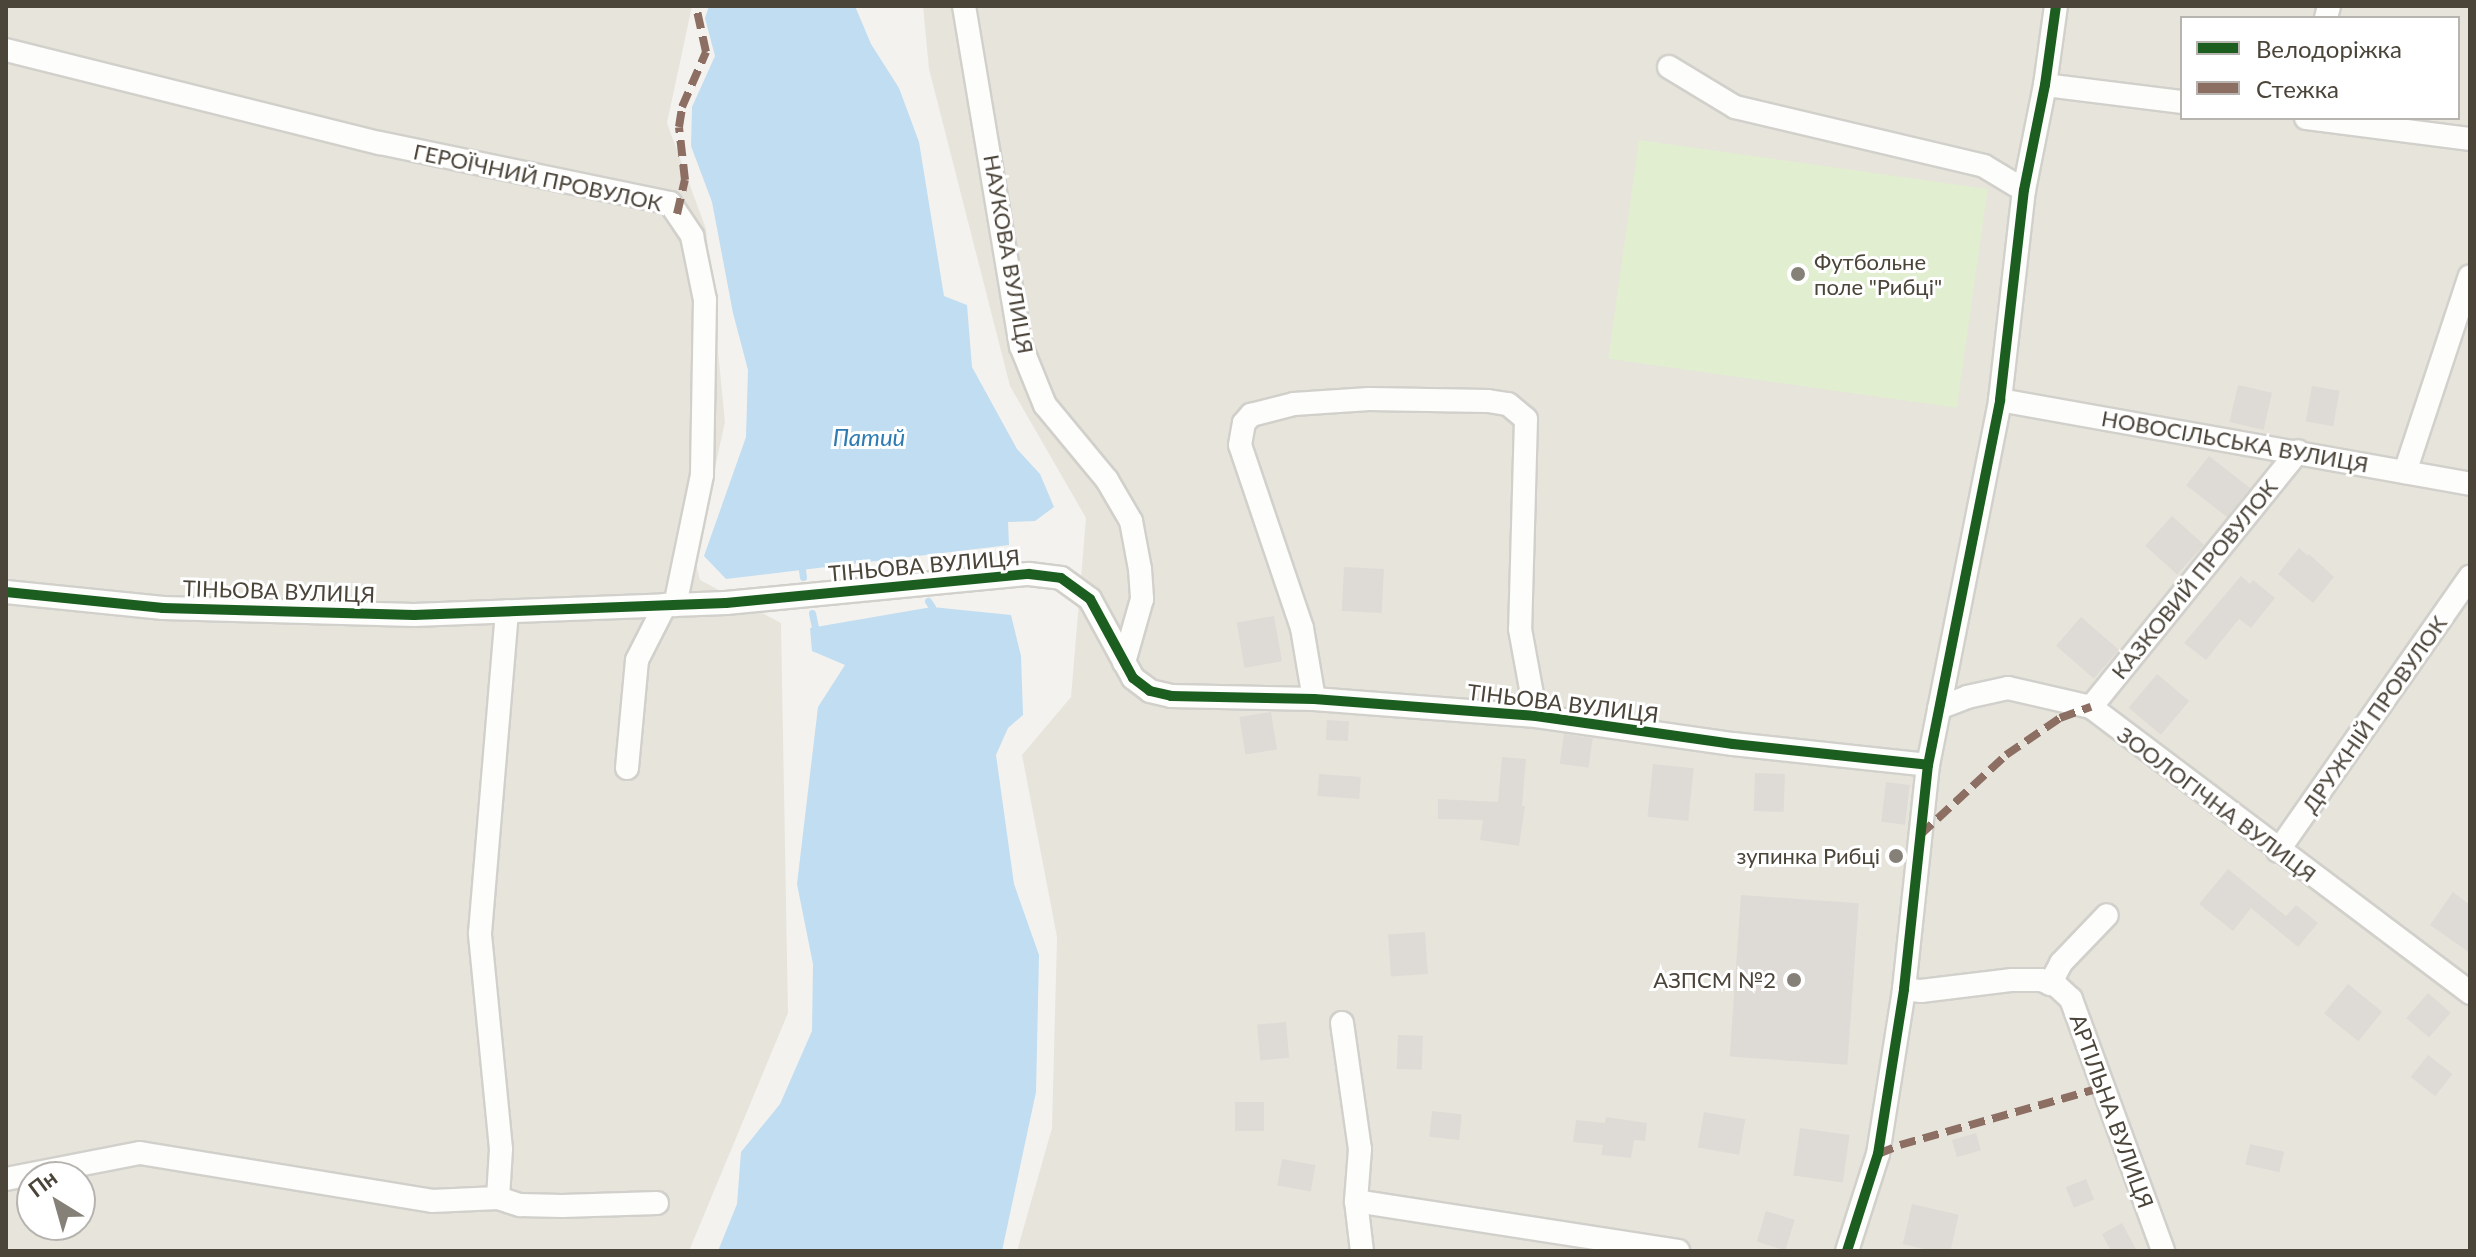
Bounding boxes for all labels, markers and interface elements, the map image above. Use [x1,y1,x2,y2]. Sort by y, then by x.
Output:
legend [2180,16,2460,120]
text: Велодоріжка [2256,34,2402,63]
text: Стежка [2256,74,2339,103]
street label: ГЕРОЇЧНИЙ ПРОВУЛОК [411,138,665,216]
street label: НАУКОВА ВУЛИЦЯ [978,152,1040,356]
place label: Футбольне поле "Рибці" [1814,248,1942,300]
marker: Футбольне поле "Рибці" [1789,265,1807,283]
street label: НОВОСІЛЬСЬКА ВУЛИЦЯ [2099,404,2371,478]
water label: Патий [833,423,905,451]
street label: КАЗКОВИЙ ПРОВУЛОК [2105,474,2283,684]
street label: ТІНЬОВА ВУЛИЦЯ [827,543,1021,587]
street label: ТІНЬОВА ВУЛИЦЯ [182,574,376,608]
street label: ДРУЖНІЙ ПРОВУЛОК [2296,611,2452,817]
street label: ТІНЬОВА ВУЛИЦЯ [1466,678,1660,728]
street label: ЗООЛОГІЧНА ВУЛИЦЯ [2113,721,2321,887]
place label: зупинка Рибці [1737,843,1880,869]
marker: зупинка Рибці [1887,847,1905,865]
place label: АЗПСМ №2 [1653,967,1776,993]
marker: АЗПСМ №2 [1783,969,1805,991]
street label: АРТІЛЬНА ВУЛИЦЯ [2065,1010,2159,1212]
north arrow [16,1161,96,1241]
text: Пн [23,1164,62,1202]

